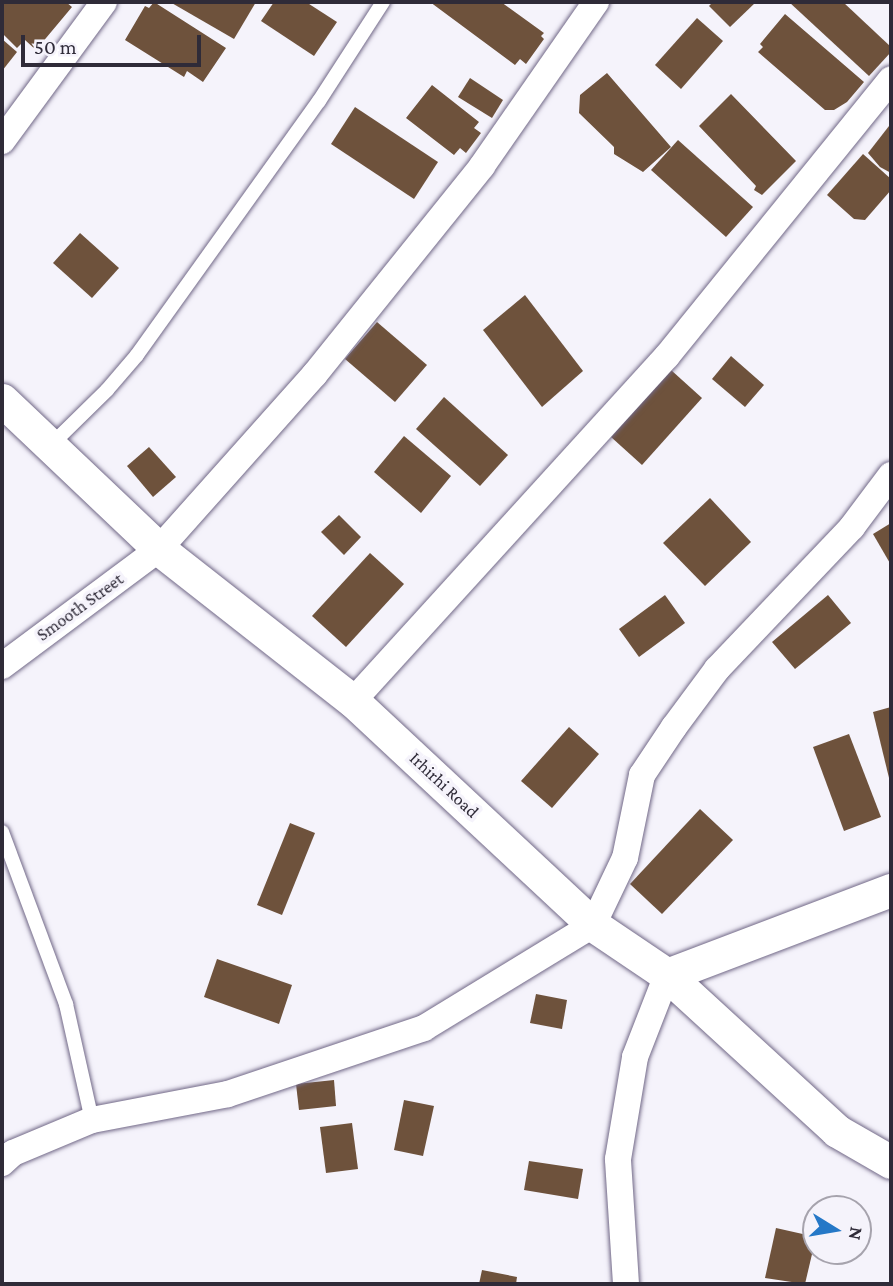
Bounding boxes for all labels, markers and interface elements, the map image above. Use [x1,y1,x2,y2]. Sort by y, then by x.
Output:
scale bar [24,21,205,65]
text: 50 m [34,35,77,59]
street label: Smooth Street [32,568,128,646]
street label: Irhirhi Road [405,748,483,822]
north arrow [802,1195,872,1265]
text: N [845,1225,868,1242]

